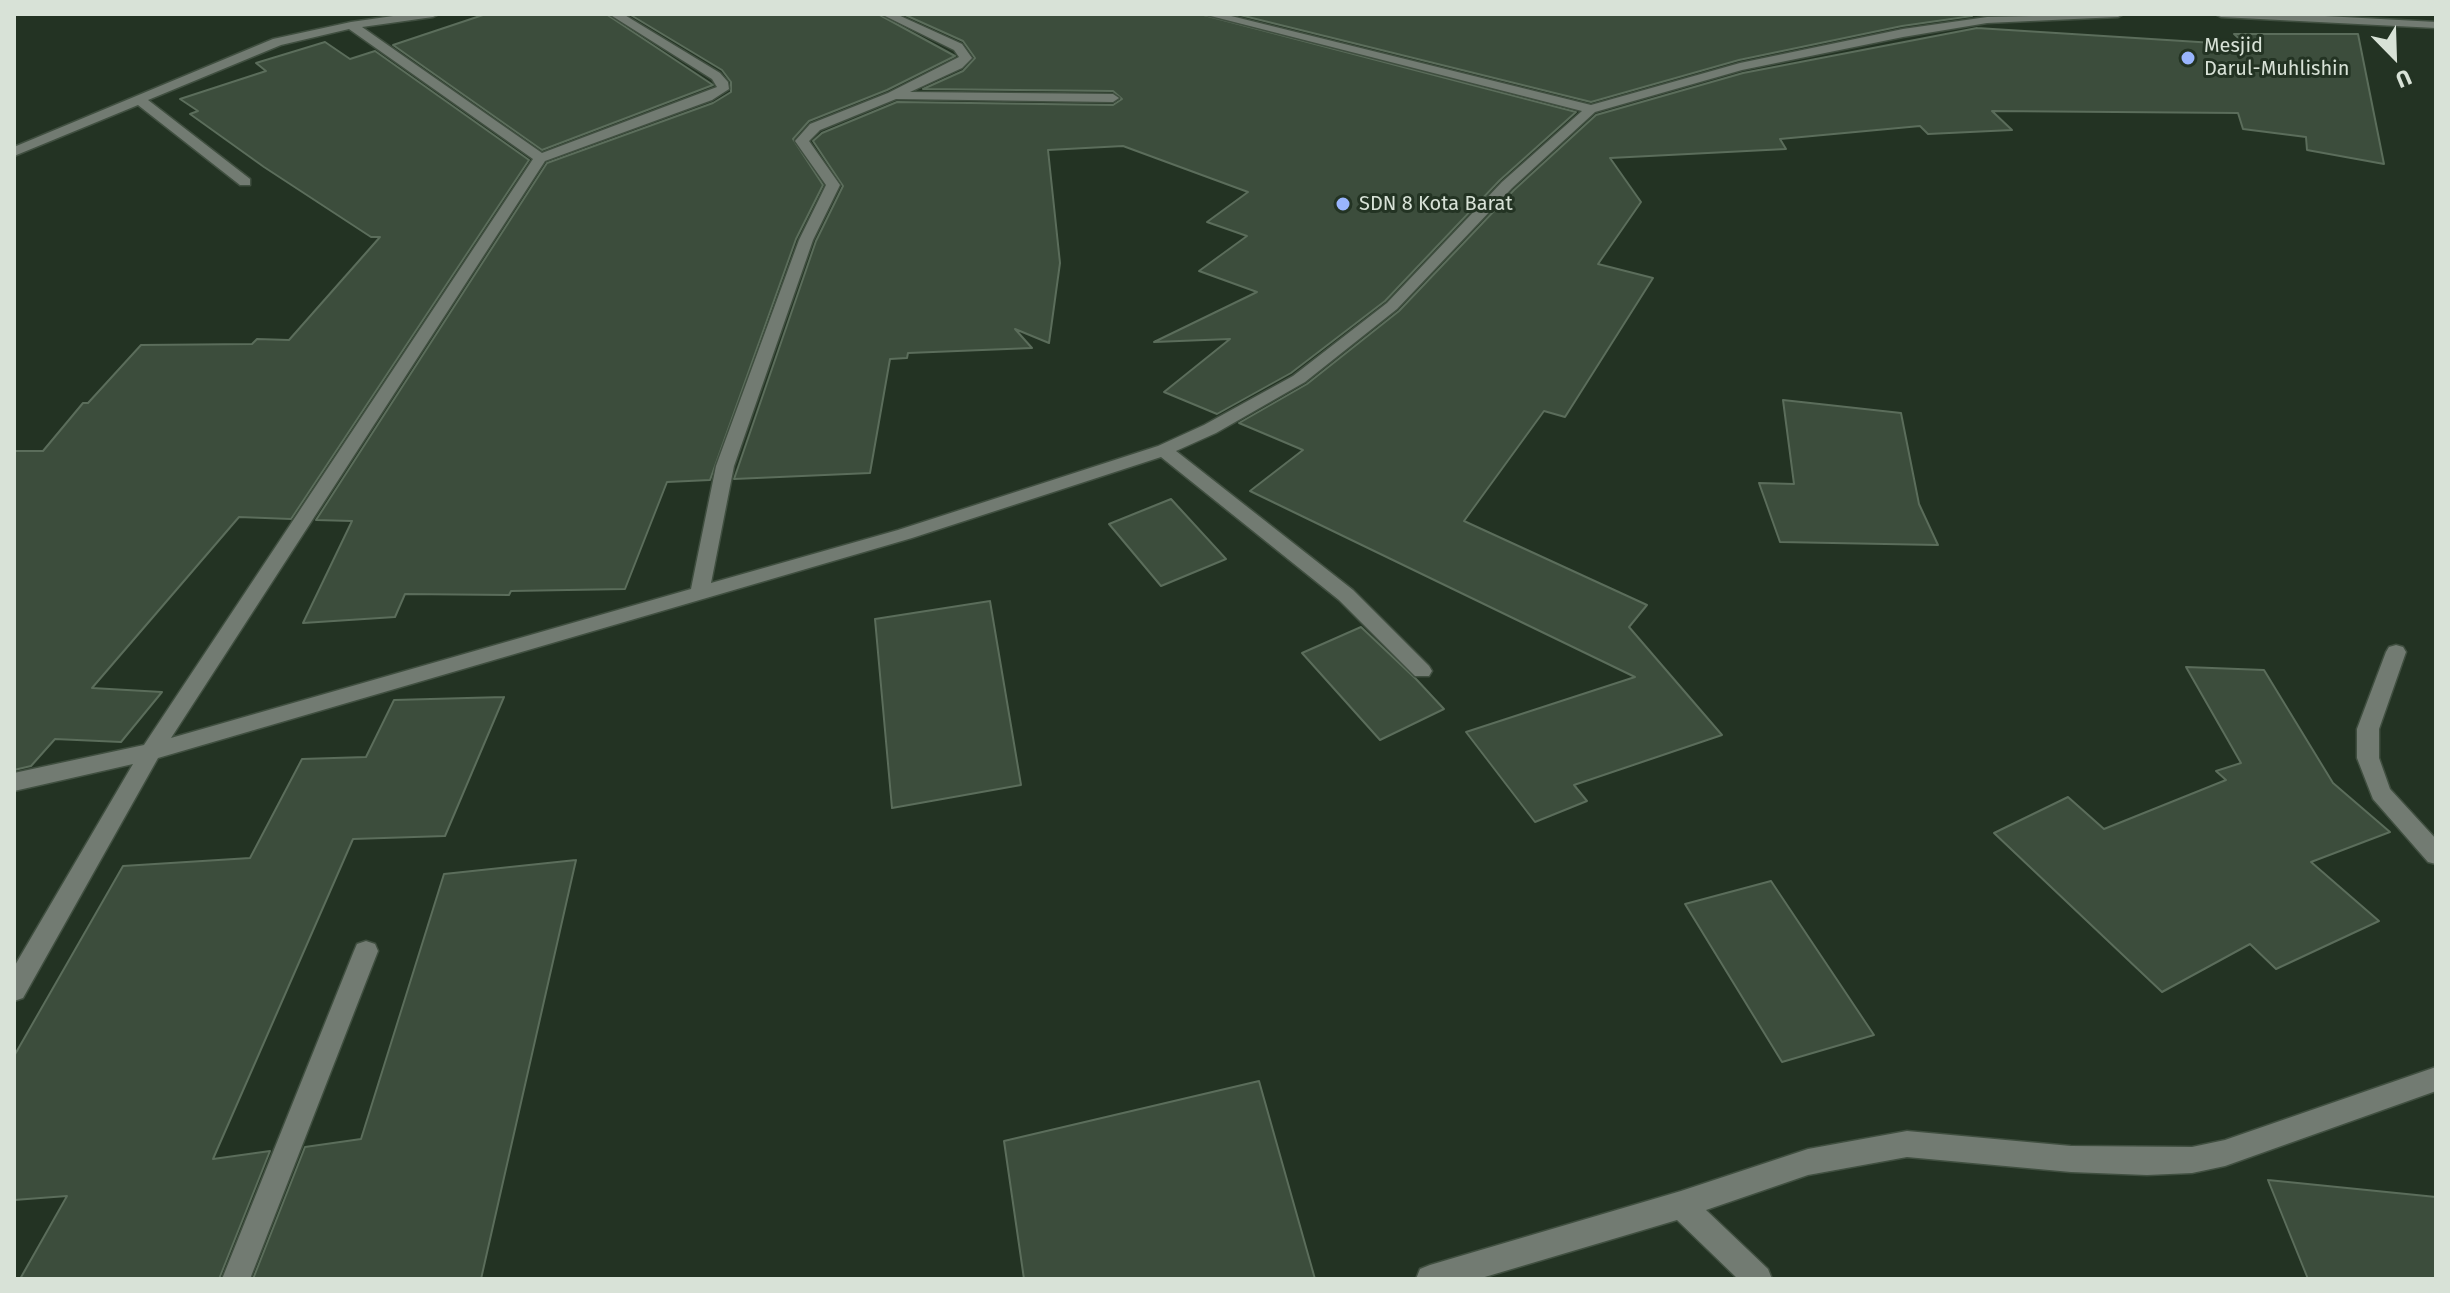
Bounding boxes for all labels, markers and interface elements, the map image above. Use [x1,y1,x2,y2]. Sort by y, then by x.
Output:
north arrow [2354,16,2434,96]
place label: Mesjid Darul-Muhlishin [2204,34,2349,81]
marker: Mesjid Darul-Muhlishin [2179,49,2197,67]
text: U [2392,63,2415,94]
place label: SDN 8 Kota Barat [1359,192,1513,216]
marker: SDN 8 Kota Barat [1334,195,1352,213]

